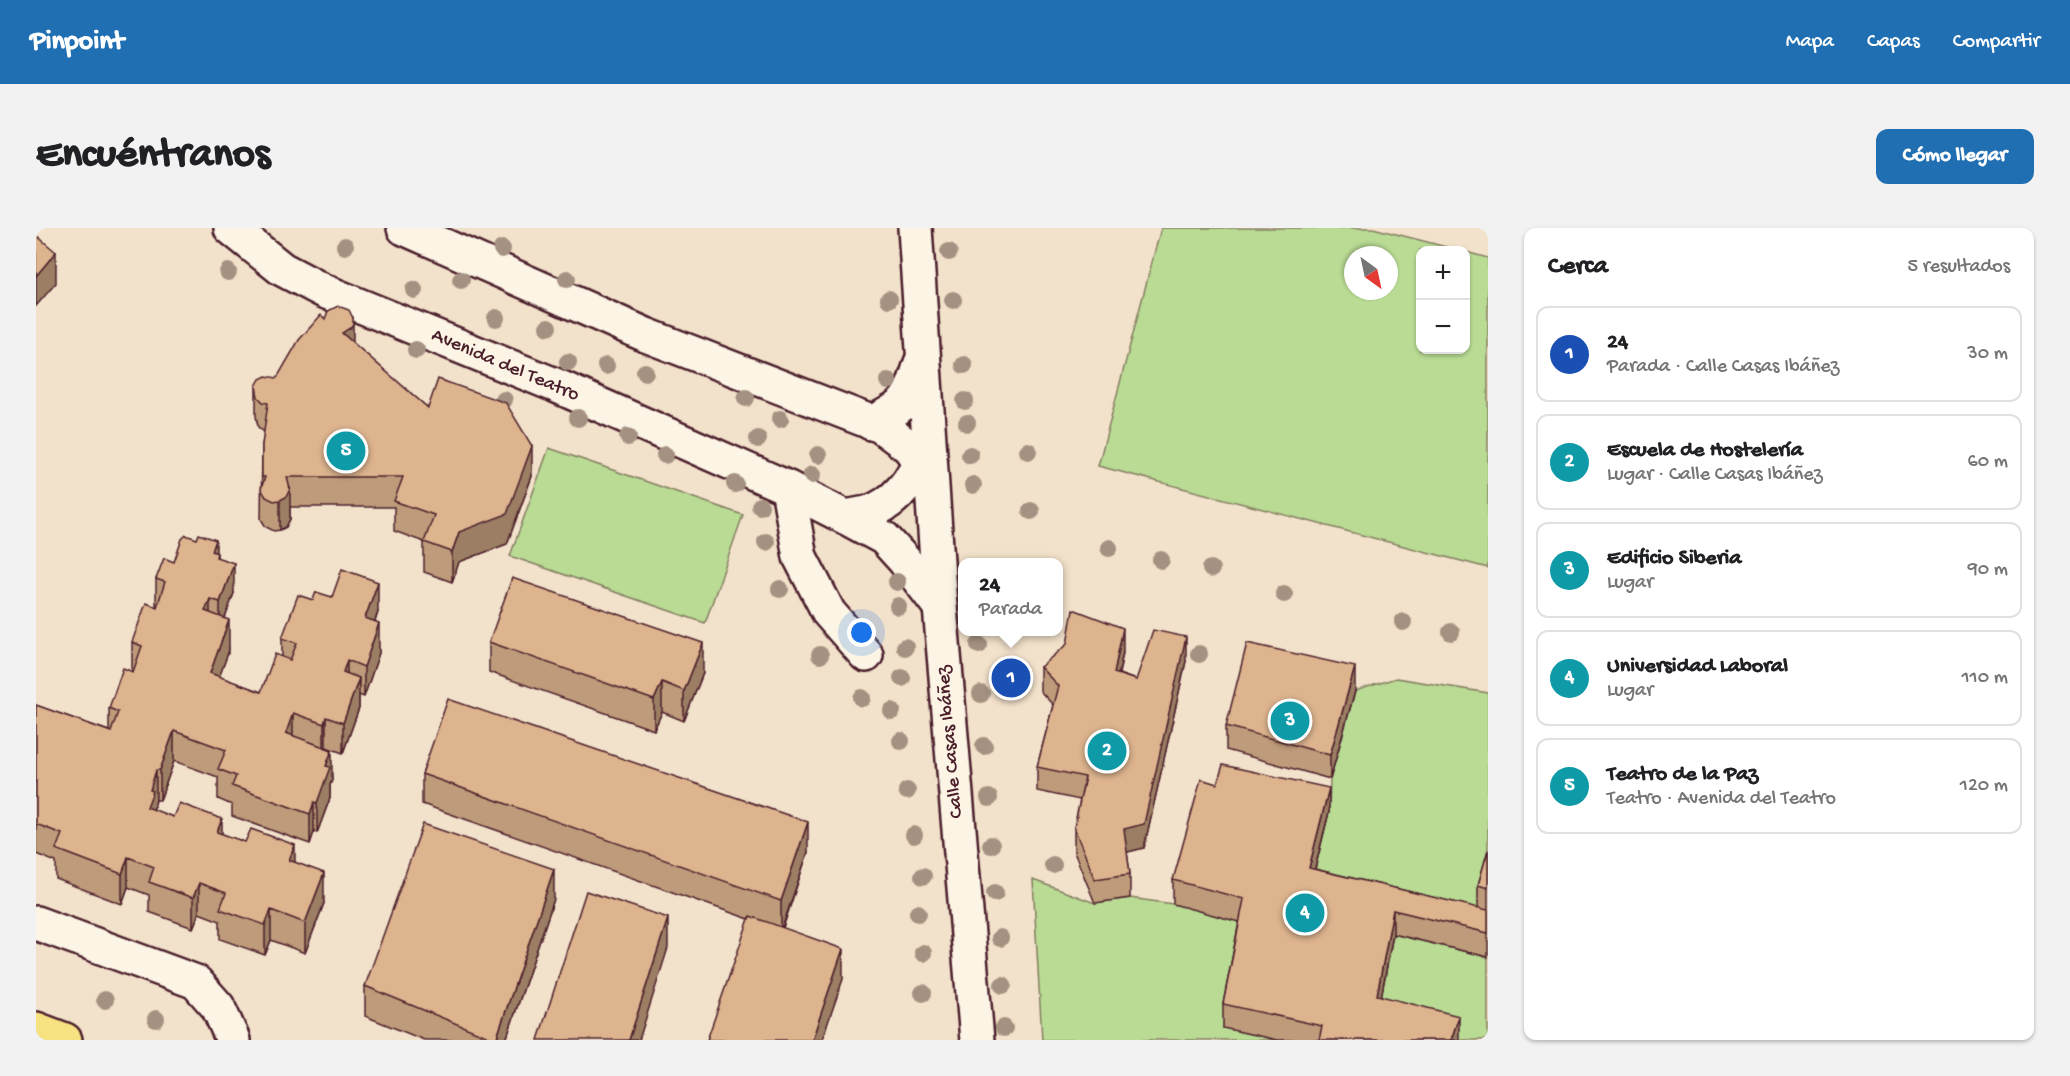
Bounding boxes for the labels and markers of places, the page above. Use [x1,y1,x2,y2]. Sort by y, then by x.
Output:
pin: 5 [326,428,366,474]
pin: 1 [992,656,1030,700]
pin: 3 [1270,698,1310,744]
pin: 2 [1088,728,1126,774]
pin: 4 [1286,890,1324,936]

